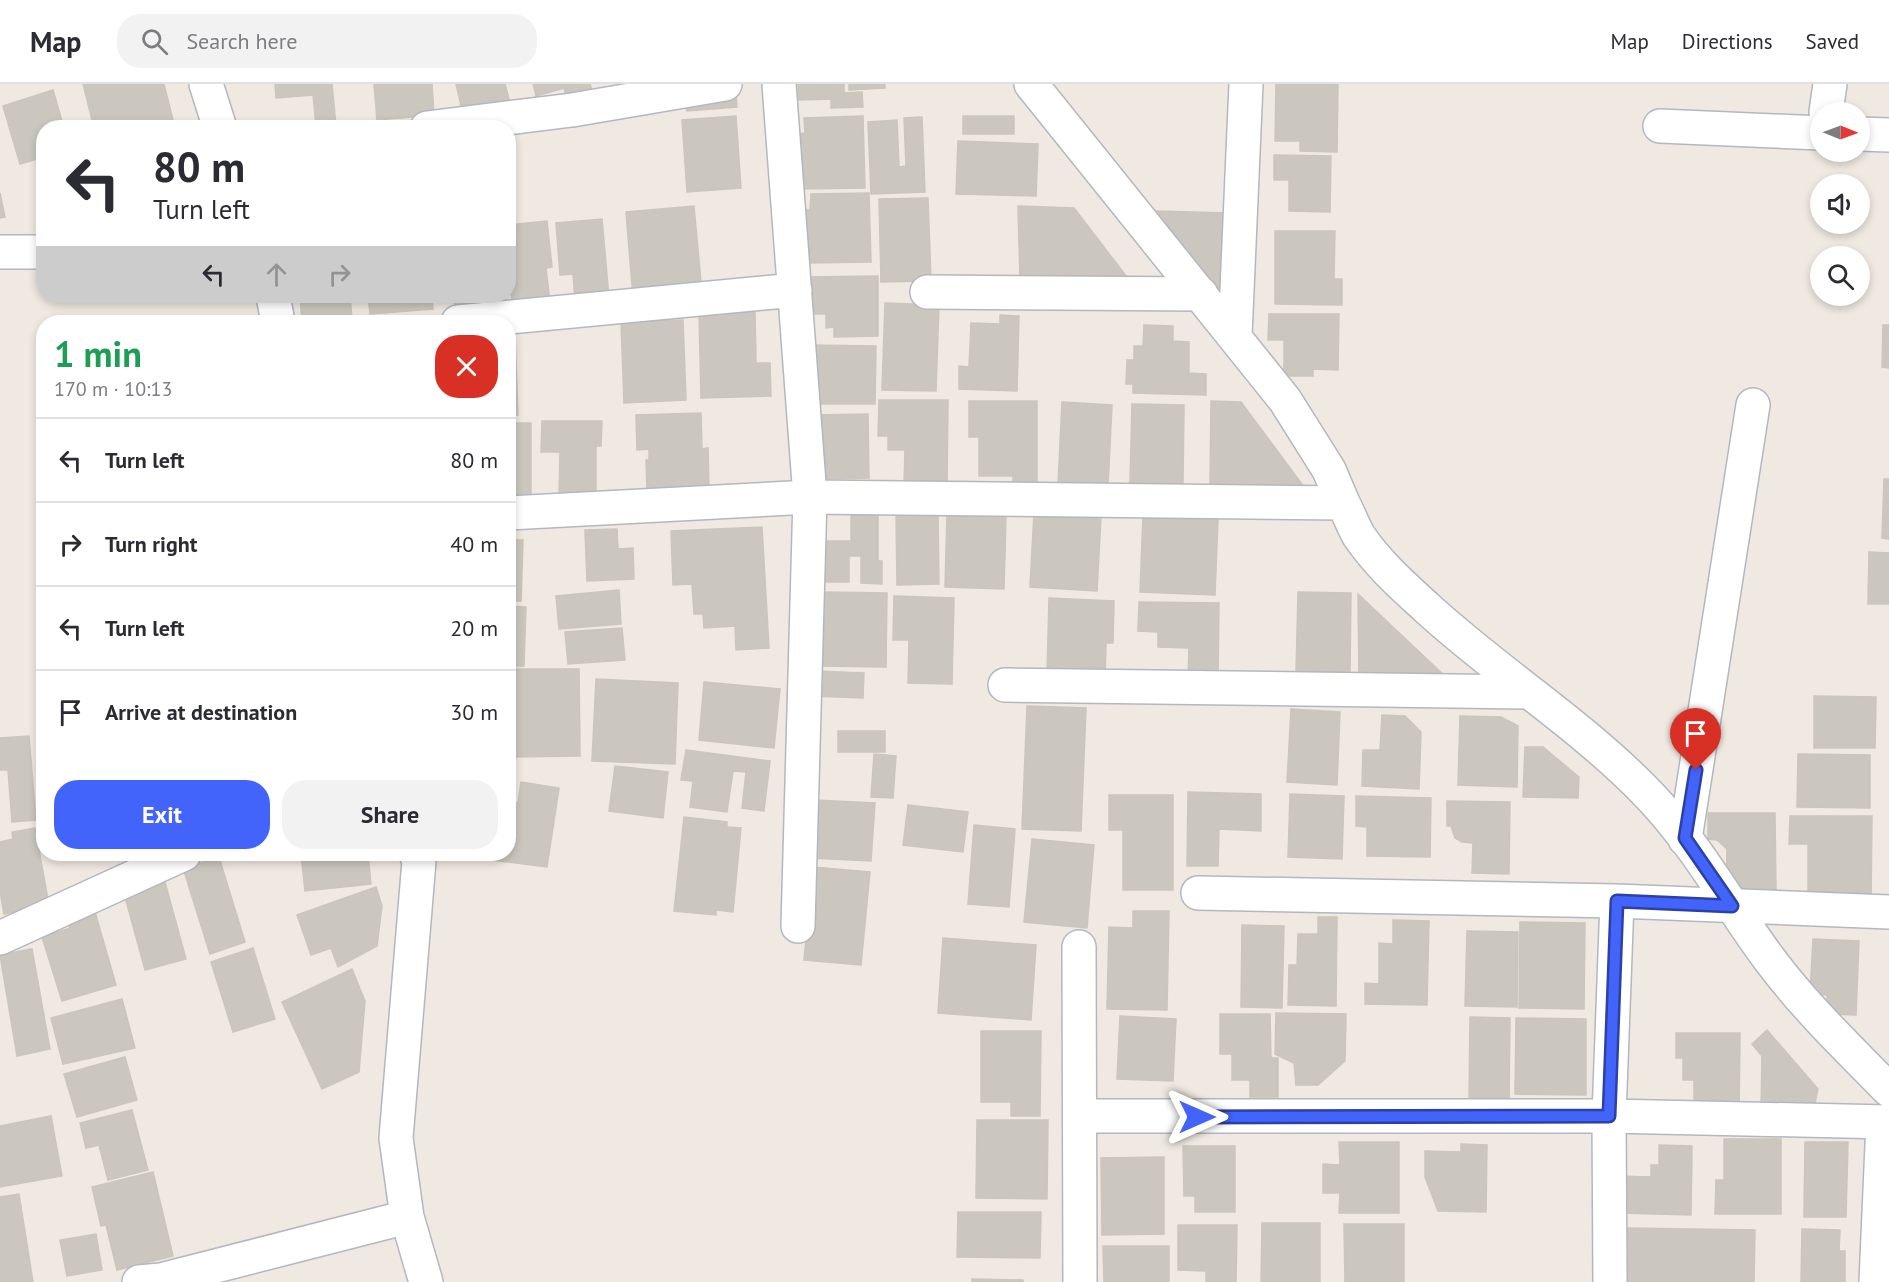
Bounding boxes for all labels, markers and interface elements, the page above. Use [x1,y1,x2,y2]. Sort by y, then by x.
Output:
search box [117,14,537,68]
text: Map [30,23,81,60]
icon: search [138,25,171,58]
text: Search here [186,27,297,55]
text: Map [1610,28,1649,55]
text: Directions [1682,28,1773,55]
text: Saved [1806,28,1859,55]
north arrow [1810,102,1870,162]
map controls [1810,102,1870,306]
text: 80 m [153,139,245,194]
icon: left [54,144,132,222]
button: sound [1810,174,1870,234]
text: Turn left [153,192,250,226]
button: search [1810,246,1870,306]
icon: left [197,258,230,291]
icon: ahead [260,258,293,291]
icon: right [323,258,356,291]
text: 1 min [54,330,142,377]
button: close [435,335,498,398]
text: 170 m · 10:13 [54,376,172,402]
icon: left [54,444,87,477]
text: Turn left [105,446,185,474]
text: 80 m [450,446,498,474]
icon: right [54,528,87,561]
text: Turn right [105,530,197,558]
text: 40 m [450,530,498,558]
icon: left [54,612,87,645]
text: Turn left [105,614,185,642]
text: 20 m [450,614,498,642]
icon: arrive [54,696,87,729]
text: Arrive at destination [105,698,297,726]
text: 30 m [450,698,498,726]
pin [1670,708,1721,770]
icon: arrive [1679,717,1712,750]
button: Exit [54,780,270,849]
button: Share [282,780,498,849]
position arrow [1165,1085,1229,1149]

